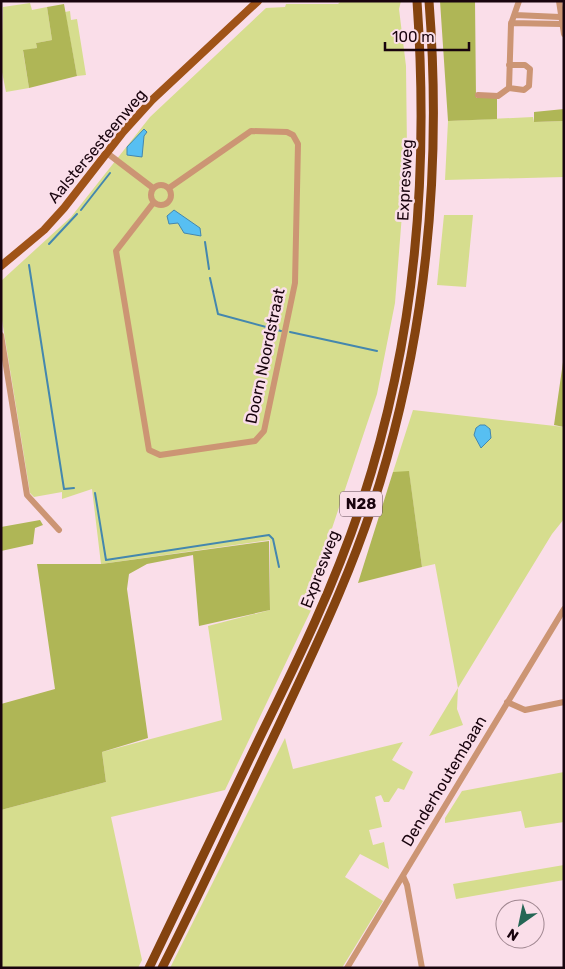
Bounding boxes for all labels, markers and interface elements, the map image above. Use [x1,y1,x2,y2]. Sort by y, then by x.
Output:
scale bar [385,20,469,52]
text: 100 m [392,28,434,46]
street label: Aalstersesteenweg [44,85,150,207]
street label: Expresweg [393,139,417,221]
street label: Doorn Noordstraat [241,286,289,426]
road number: N28 [340,492,382,516]
street label: Expresweg [296,527,344,611]
street label: Denderhoutembaan [397,712,491,850]
north arrow [495,899,545,949]
text: N [504,925,522,944]

